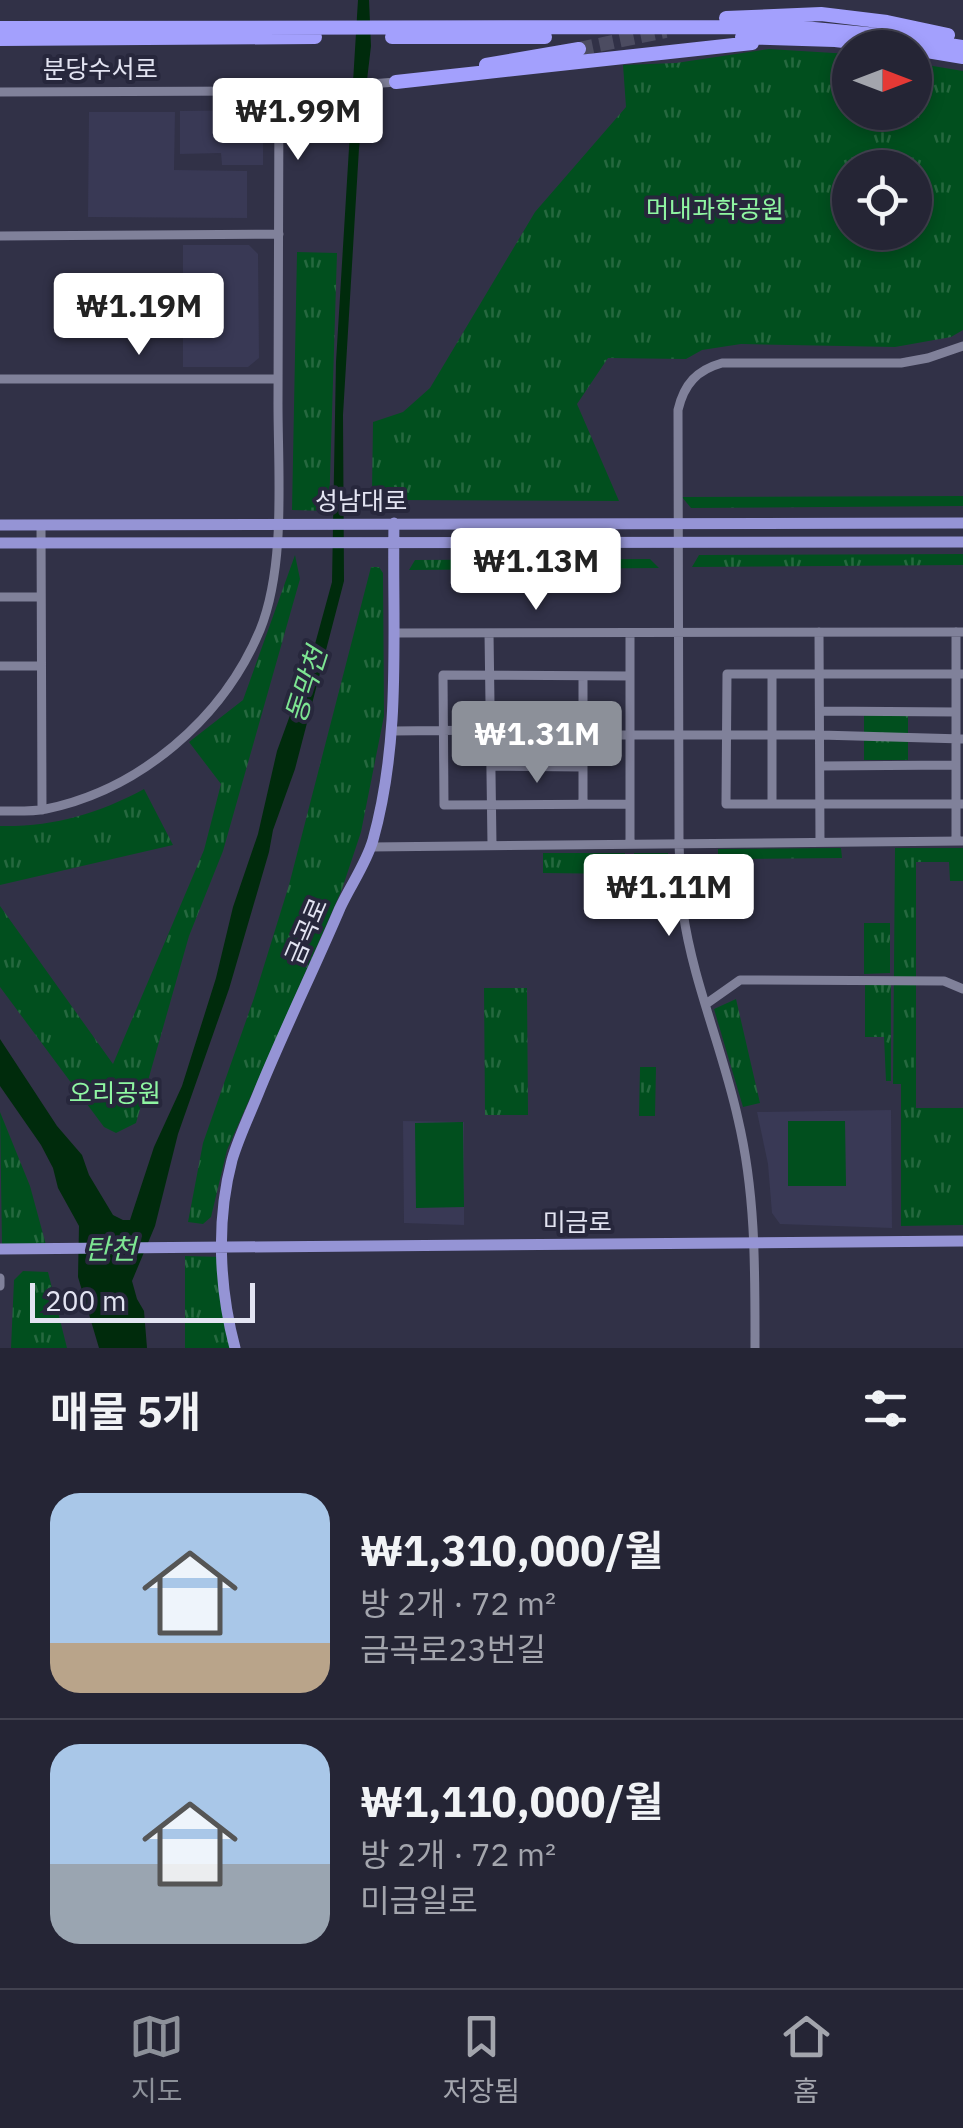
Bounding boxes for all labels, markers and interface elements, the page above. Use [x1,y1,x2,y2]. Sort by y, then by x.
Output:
north arrow [832,30,932,130]
map controls [832,30,932,250]
street label: 분당수서로 [42,52,158,85]
pin: ₩1.99M [217,78,379,163]
text: ₩1.99M [235,89,361,131]
button: locate [832,150,932,250]
park label: 머내과학공원 [646,192,784,225]
pin: ₩1.19M [58,273,220,358]
text: ₩1.19M [76,284,202,326]
street label: 성남대로 [315,484,407,517]
pin: ₩1.13M [455,528,617,613]
text: ₩1.13M [473,539,599,581]
water label: 동막천 [276,639,336,727]
pin: ₩1.31M [456,701,618,786]
text: ₩1.31M [474,712,600,754]
pin: ₩1.11M [588,854,750,939]
text: ₩1.11M [606,865,732,907]
street label: 금곡로 [277,893,334,969]
park label: 오리공원 [69,1076,161,1109]
street label: 미금로 [542,1205,612,1238]
water label: 탄천 [84,1230,139,1267]
scale bar [30,1278,255,1322]
text: 200 m [45,1282,126,1319]
icon: filters [858,1381,913,1436]
text: 매물 5개 [50,1384,201,1439]
text: ₩1,310,000/월 [360,1523,663,1578]
icon: home [130,1533,250,1653]
text: 방 2개 · 72 m² [360,1582,556,1624]
text: 금곡로23번길 [360,1628,546,1670]
text: ₩1,110,000/월 [360,1774,663,1829]
icon: home [130,1784,250,1904]
text: 방 2개 · 72 m² [360,1833,556,1875]
text: 미금일로 [360,1879,478,1921]
tab: 지도 [129,2009,184,2109]
tab: 저장됨 [443,2009,520,2109]
tab: 홈 [779,2009,834,2109]

